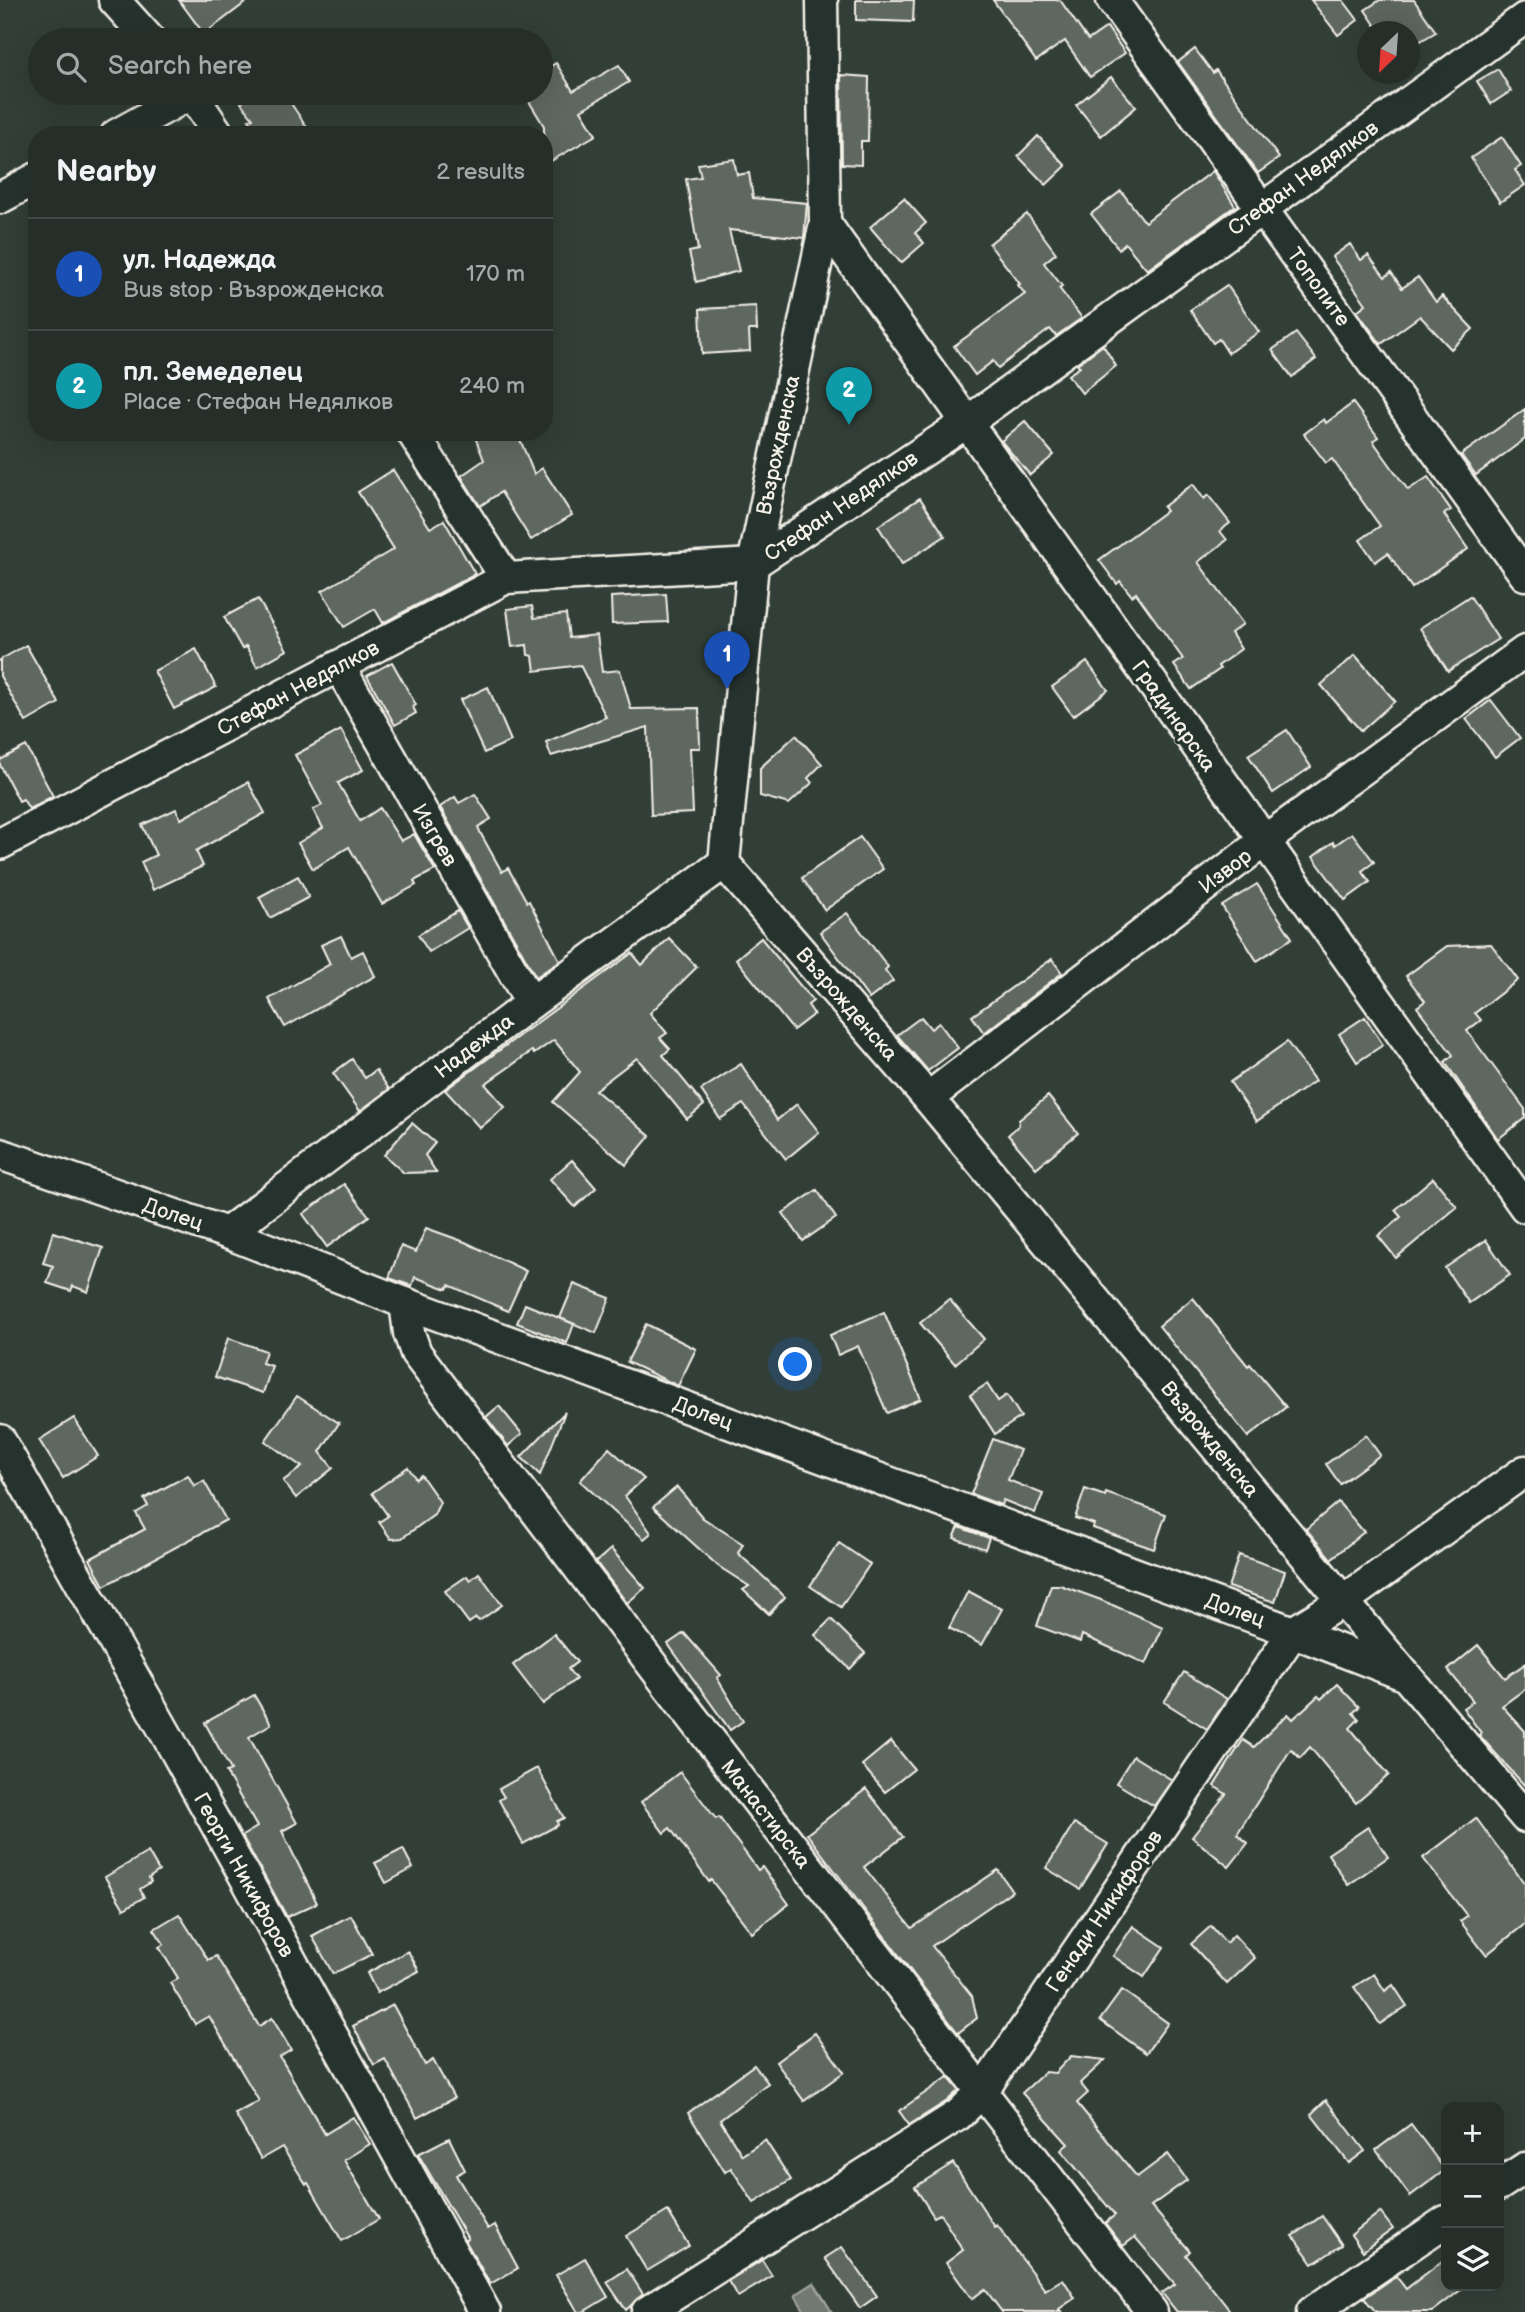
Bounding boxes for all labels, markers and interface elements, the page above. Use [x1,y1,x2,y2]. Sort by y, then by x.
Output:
north arrow [1357,21,1420,84]
search box [28,28,553,105]
icon: search [52,48,90,86]
text: Search here [108,51,252,82]
street label: Стефан Недялков [1223,115,1383,241]
text: Nearby [56,154,156,190]
text: 2 results [436,158,525,186]
street label: Тополите [1282,243,1356,332]
text: ул. Надежда [123,245,276,276]
text: 1 [74,260,84,288]
text: 170 m [466,260,525,288]
text: Bus stop · Възрожденска [123,276,384,304]
text: пл. Земеделец [123,357,302,388]
pin: 2 [826,367,872,425]
text: 2 [72,372,86,400]
text: 240 m [459,372,525,400]
street label: Възрожденска [751,372,806,517]
text: Place · Стефан Недялков [123,388,393,416]
street label: Стефан Недялков [760,446,923,567]
pin: 1 [704,631,750,689]
street label: Стефан Недялков [213,635,383,742]
street label: Градинарска [1126,656,1221,777]
street label: Изгрев [407,799,462,871]
street label: Извор [1194,843,1257,899]
street label: Възрожденска [791,942,903,1067]
street label: Надежда [430,1008,519,1084]
street label: Долец [140,1193,206,1236]
your location [778,1347,812,1381]
street label: Възрожденска [1155,1376,1264,1503]
street label: Долец [670,1391,736,1436]
street label: Долец [1202,1588,1268,1633]
street label: Манастирска [715,1755,816,1874]
street label: Георги Никифоров [188,1789,299,1962]
street label: Генади Никифоров [1041,1825,1168,1997]
map controls [1441,2102,1504,2291]
button: + [1441,2102,1504,2165]
button: − [1441,2165,1504,2228]
button: layers [1441,2228,1504,2291]

